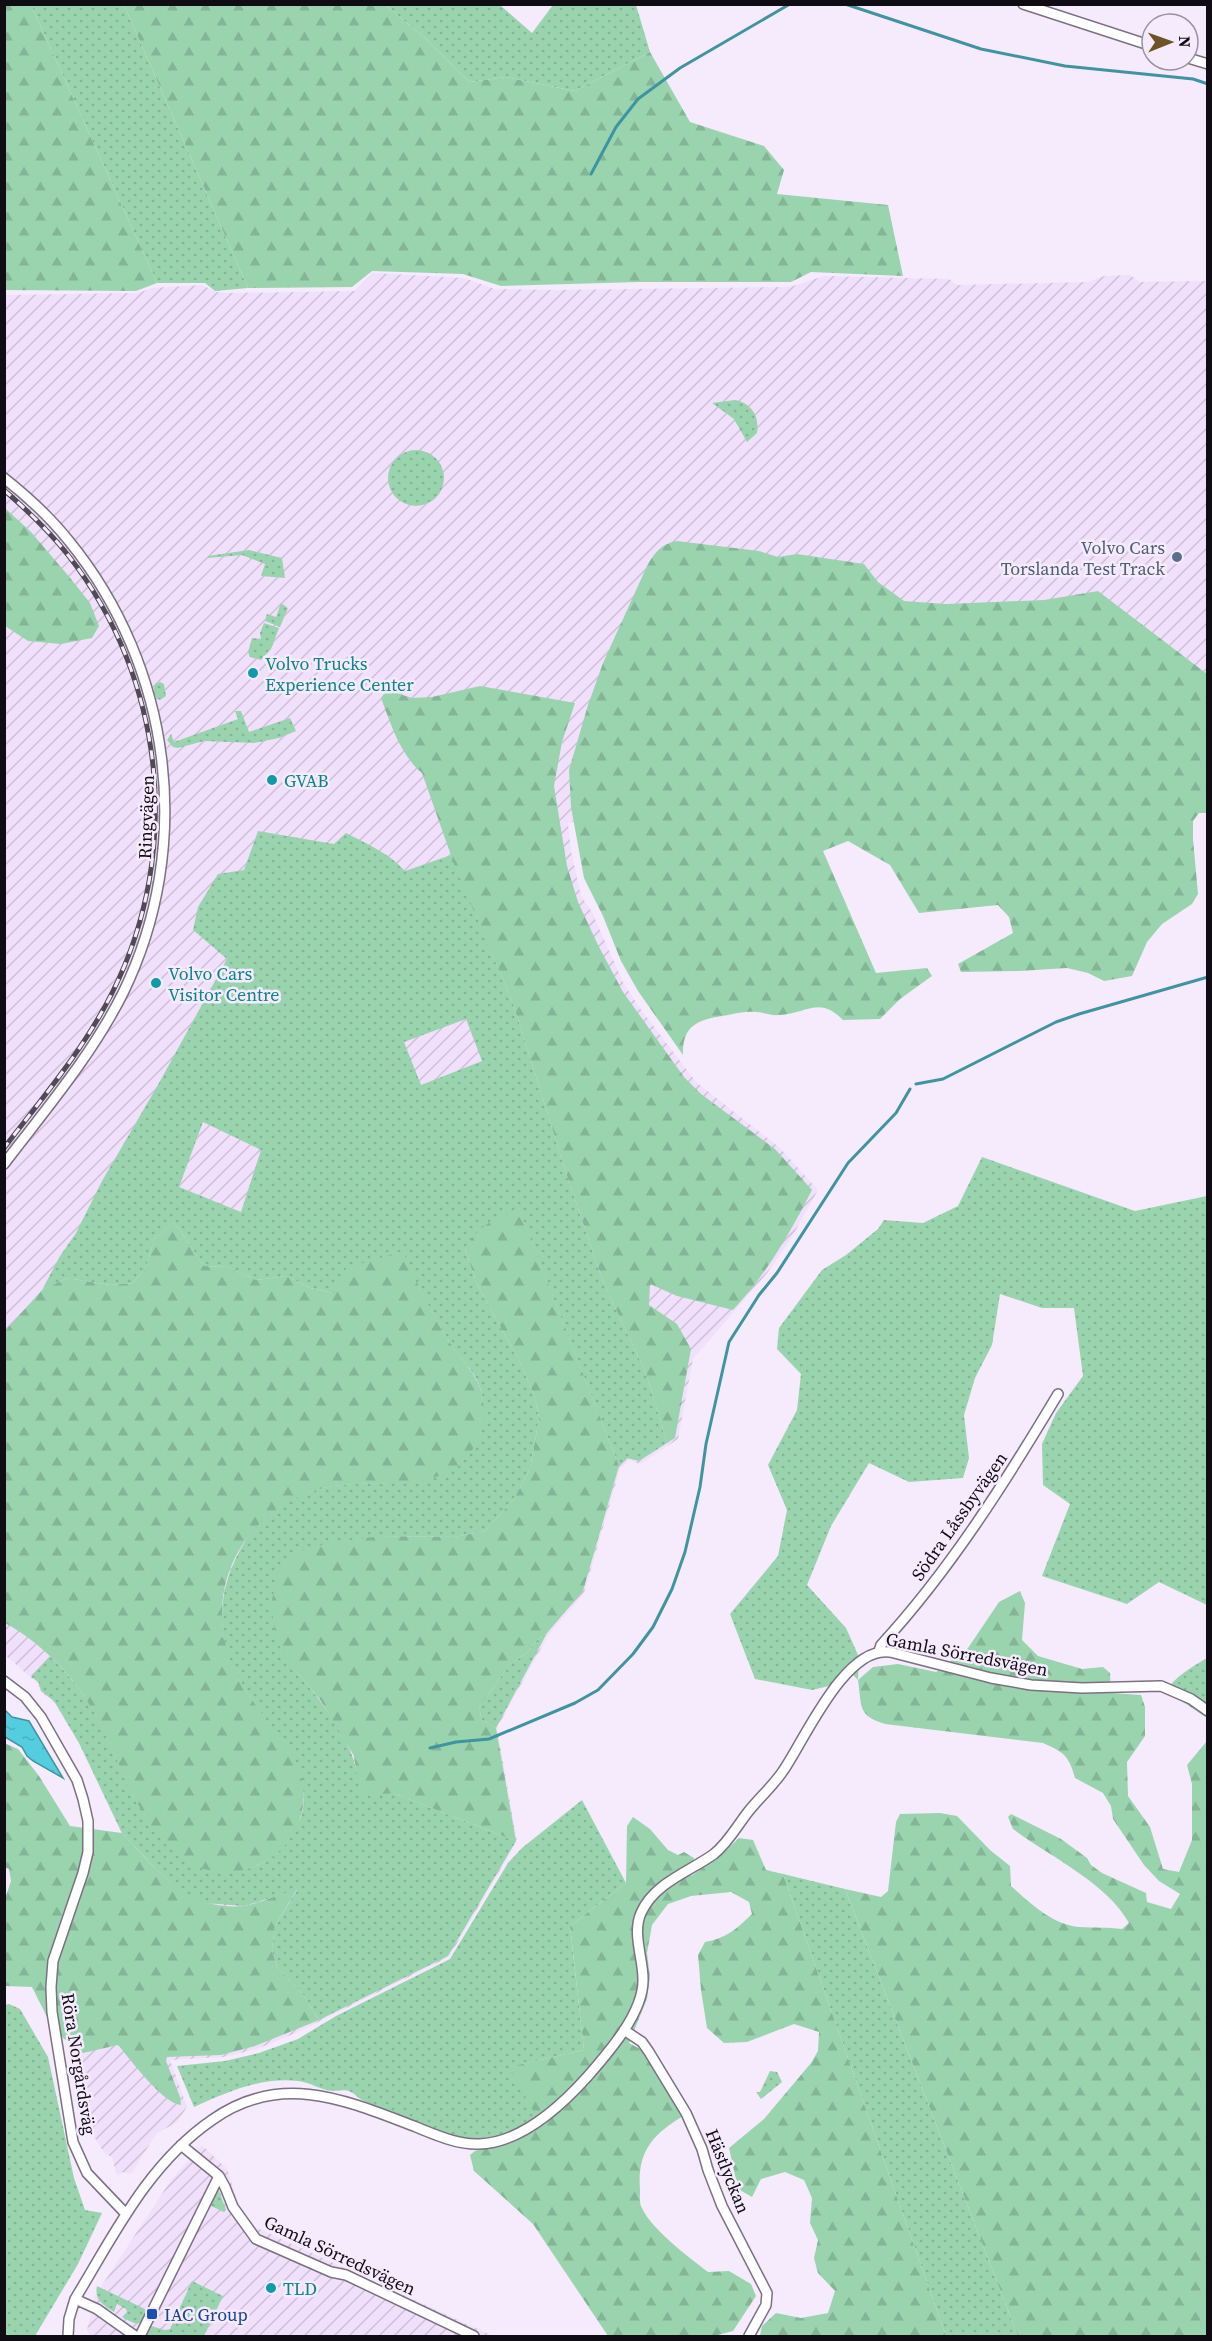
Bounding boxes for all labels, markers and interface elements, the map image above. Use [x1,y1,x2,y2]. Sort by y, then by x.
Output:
north arrow [1140,12,1200,72]
text: N [1174,36,1196,48]
place label: Volvo Cars Torslanda Test Track [1001,535,1165,581]
marker: Volvo Cars Torslanda Test Track [1170,550,1184,564]
place label: Volvo Trucks Experience Center [265,651,414,697]
marker: Volvo Trucks Experience Center [246,666,260,680]
place label: GVAB [284,768,329,793]
marker: GVAB [265,773,279,787]
street label: Ringvägen [132,774,160,860]
place label: Volvo Cars Visitor Centre [168,961,280,1007]
marker: Volvo Cars Visitor Centre [149,976,163,990]
street label: Södra Låssbyvägen [905,1446,1013,1585]
street label: Gamla Sörredsvägen [884,1626,1050,1682]
street label: Röra Norgårdsväg [55,1991,103,2137]
street label: Hästlyckan [700,2125,756,2217]
street label: Gamla Sörredsvägen [260,2209,420,2301]
place label: TLD [283,2276,317,2301]
marker: TLD [264,2281,278,2295]
place label: IAC Group [164,2302,248,2327]
marker: IAC Group [145,2307,159,2321]

